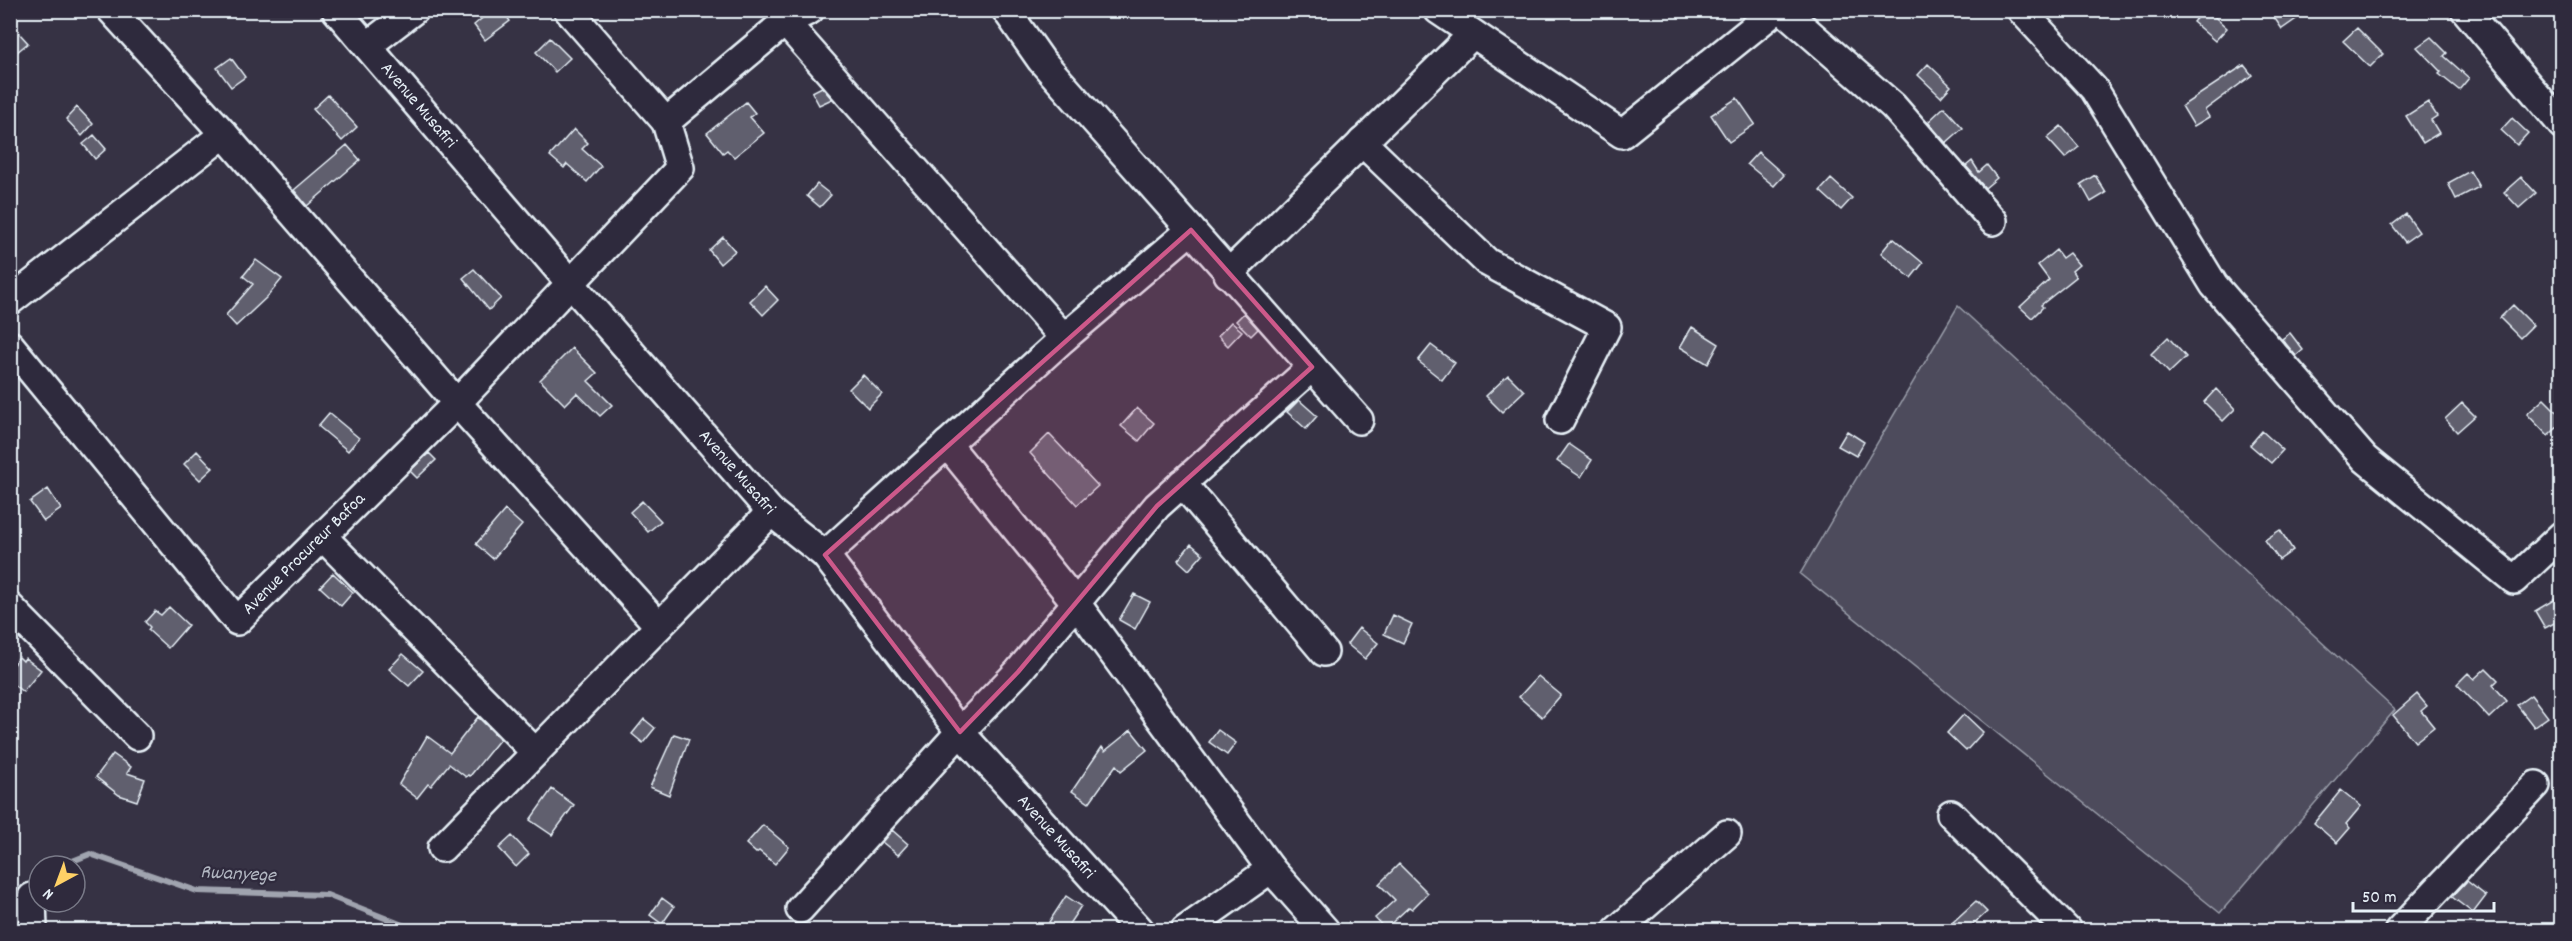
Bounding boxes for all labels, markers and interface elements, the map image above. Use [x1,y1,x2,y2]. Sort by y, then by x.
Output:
street label: Avenue Musafiri [374,57,462,154]
street label: Avenue Musafiri [692,425,781,521]
street label: Avenue Procureur Bafoa [237,487,372,621]
street label: Avenue Musafiri [1011,789,1101,885]
north arrow [27,854,87,914]
water label: Rwanyege [199,859,278,891]
scale bar [2353,875,2494,913]
text: N [38,882,59,905]
text: 50 m [2362,886,2397,911]

